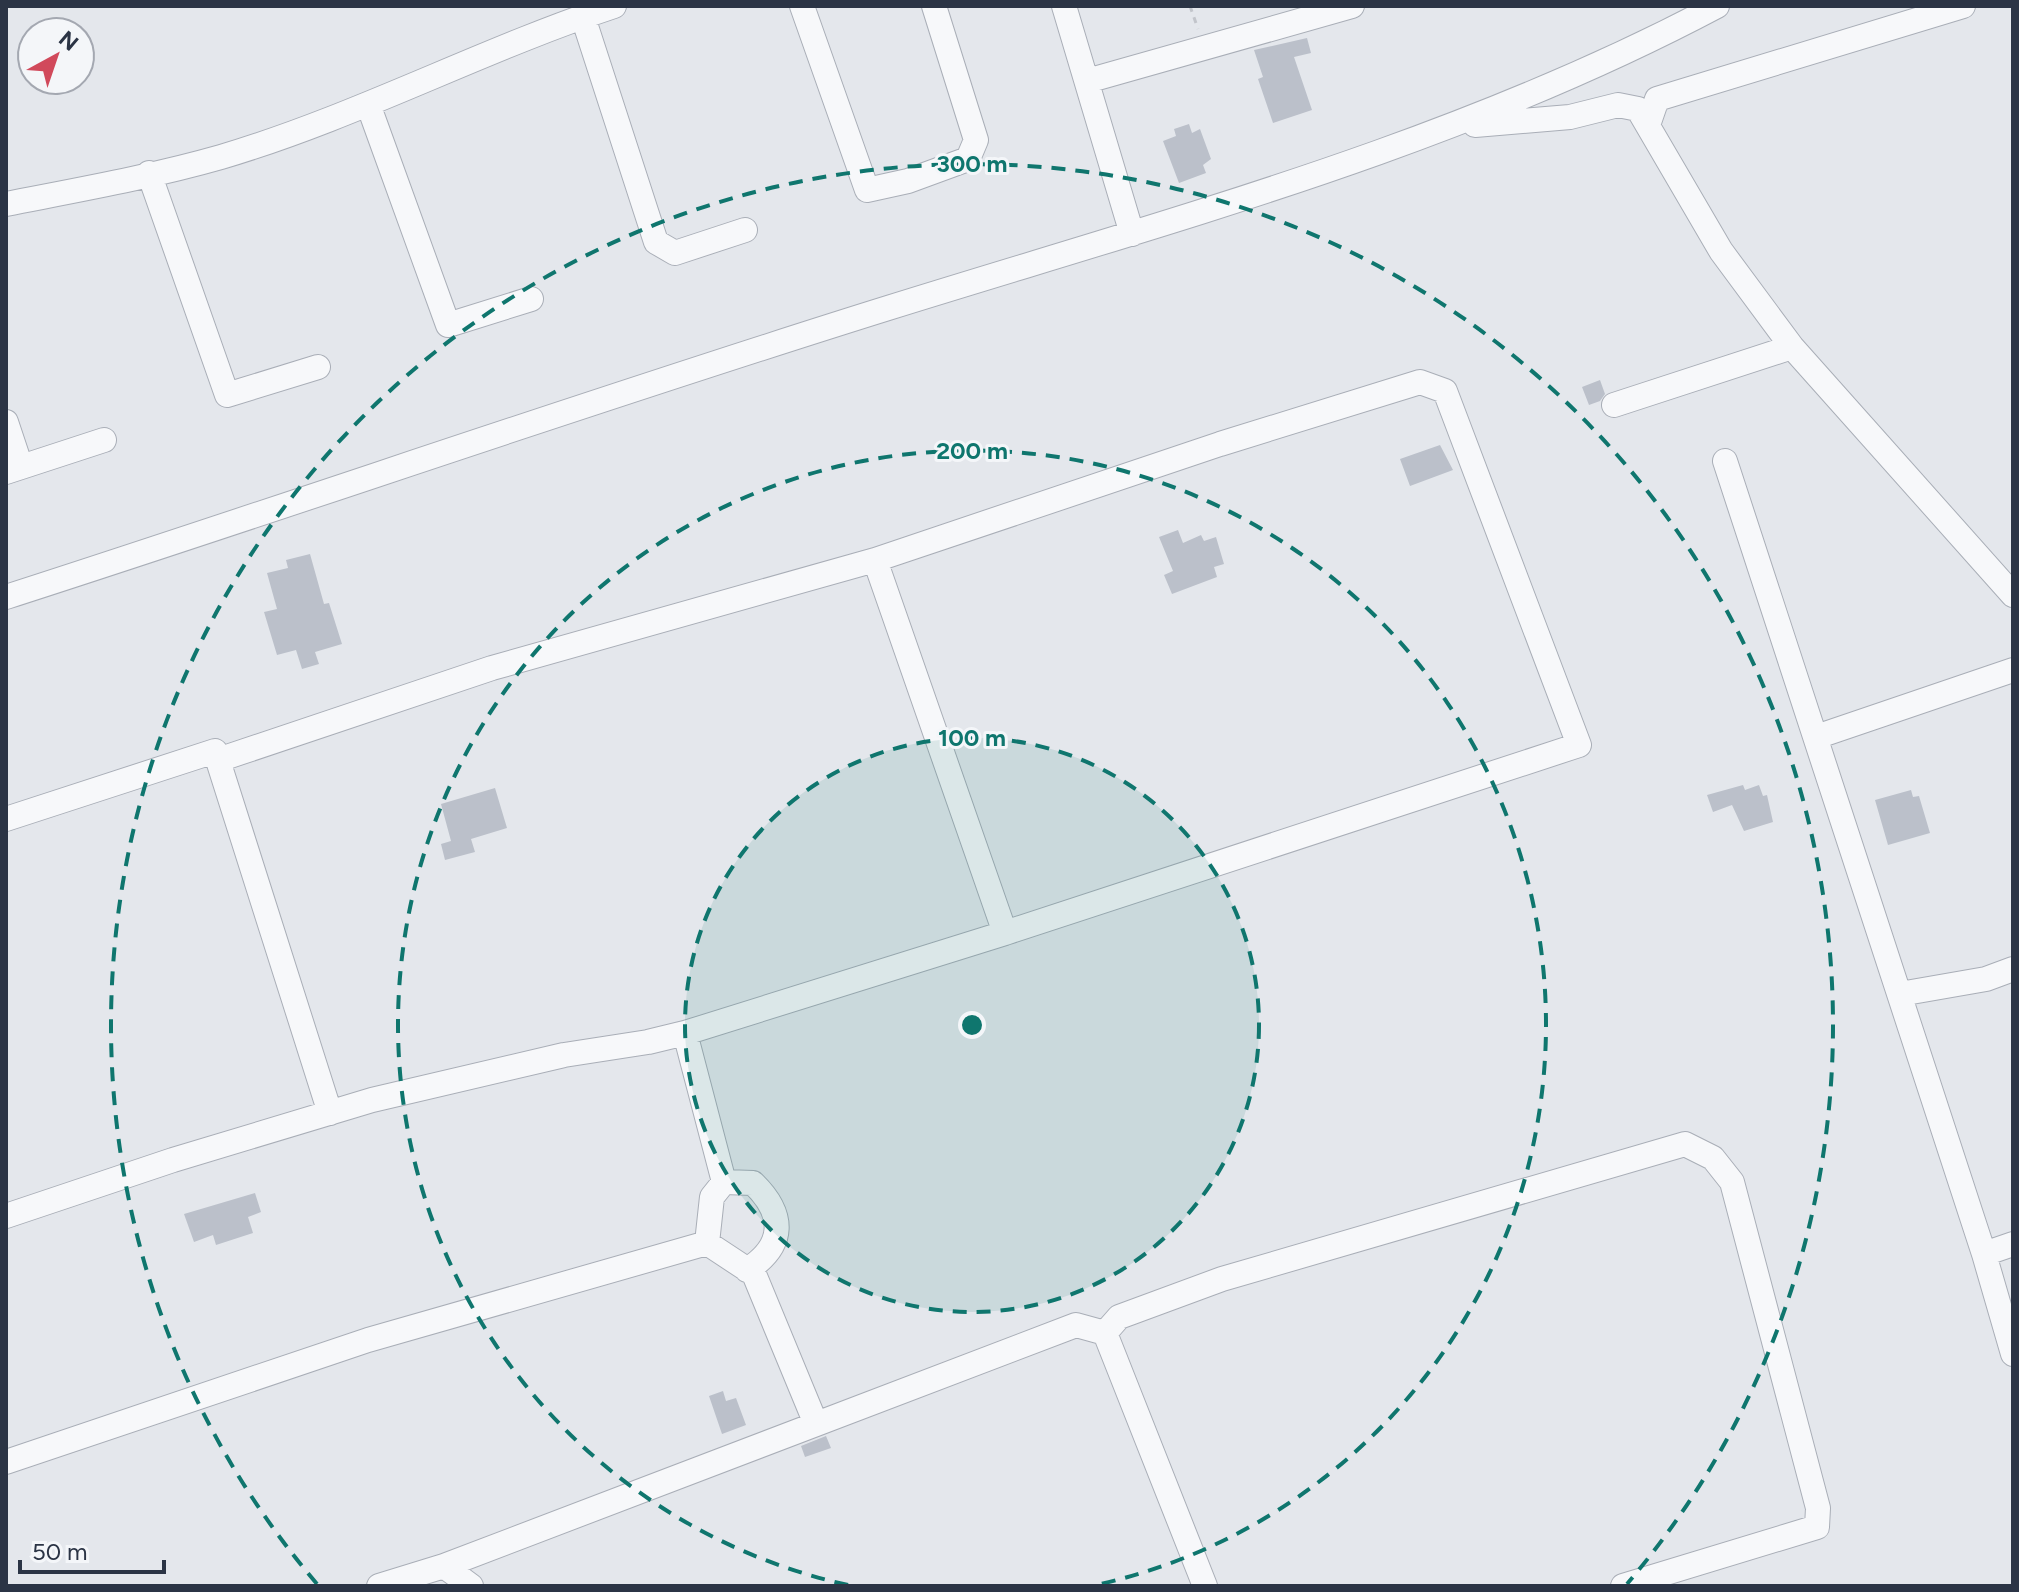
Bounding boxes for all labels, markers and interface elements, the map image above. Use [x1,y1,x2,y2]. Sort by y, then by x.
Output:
north arrow [16,16,96,96]
text: N [53,25,84,57]
text: 300 m [936,149,1008,178]
text: 200 m [936,436,1008,465]
text: 100 m [938,723,1006,752]
centre of rings [958,1011,986,1039]
scale bar [20,1524,164,1574]
text: 50 m [32,1537,88,1566]

